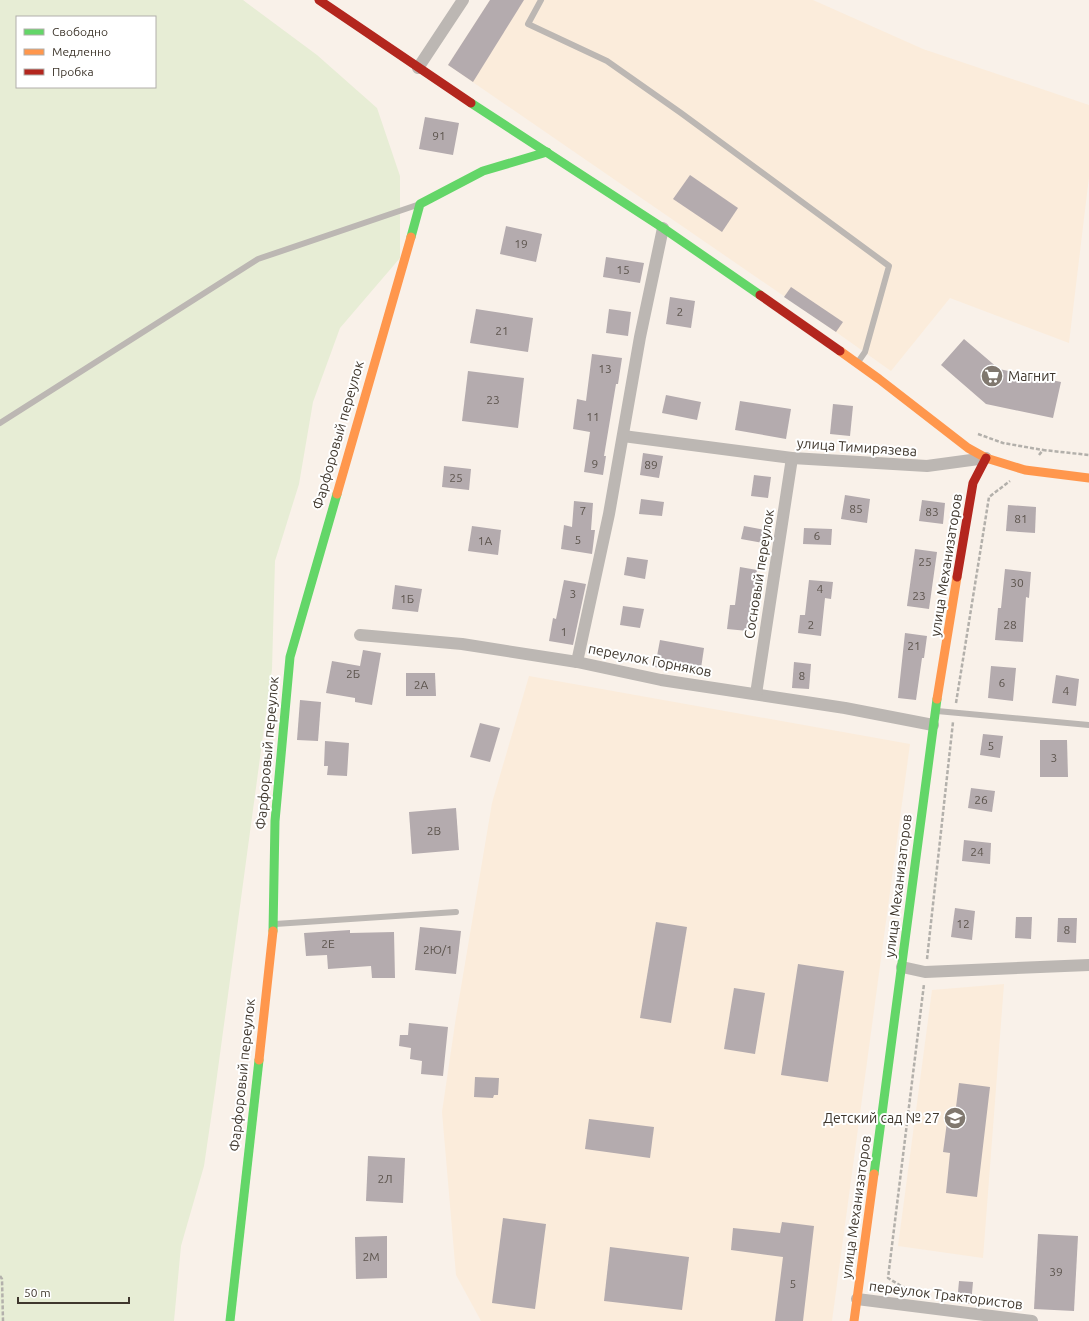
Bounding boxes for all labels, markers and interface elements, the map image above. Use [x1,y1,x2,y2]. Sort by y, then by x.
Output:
legend [16,16,156,88]
text: Свободно [52,25,108,38]
text: Медленно [52,45,111,58]
text: Пробка [52,65,94,78]
house number: 91 [432,129,446,142]
house number: 19 [514,237,528,250]
house number: 15 [616,263,630,276]
house number: 2 [677,305,683,318]
house number: 21 [495,324,509,337]
street label: Фарфоровый переулок [309,359,367,511]
house number: 13 [598,362,612,375]
supermarket icon: Магнит [979,363,1005,389]
place label: Магнит [1008,368,1056,384]
house number: 23 [486,393,500,406]
house number: 11 [586,410,600,423]
street label: улица Тимирязева [796,435,918,459]
house number: 9 [592,457,598,470]
house number: 89 [644,458,658,471]
house number: 25 [449,471,463,484]
street label: улица Механизаторов [927,492,965,638]
house number: 85 [849,502,863,515]
house number: 7 [580,504,586,517]
house number: 83 [925,505,939,518]
street label: Сосновый переулок [741,508,777,640]
house number: 81 [1014,512,1028,525]
house number: 6 [814,529,821,542]
house number: 5 [575,533,581,546]
house number: 1А [478,534,492,547]
house number: 25 [918,555,932,568]
house number: 30 [1010,576,1024,589]
house number: 4 [817,582,824,595]
house number: 3 [570,587,576,600]
house number: 23 [912,589,926,602]
house number: 1Б [400,592,414,605]
house number: 2 [808,618,814,631]
house number: 28 [1003,618,1017,631]
house number: 1 [561,625,567,638]
house number: 21 [907,639,921,652]
street label: переулок Горняков [587,640,713,680]
house number: 2Б [346,667,360,680]
house number: 8 [799,669,806,682]
street label: Фарфоровый переулок [252,676,282,830]
house number: 6 [999,676,1006,689]
house number: 2А [414,678,428,691]
house number: 4 [1063,684,1070,697]
house number: 5 [988,739,994,752]
house number: 3 [1051,751,1057,764]
house number: 26 [974,793,988,806]
street label: улица Механизаторов [881,813,915,959]
house number: 2В [427,824,441,837]
house number: 24 [970,845,984,858]
house number: 12 [956,917,970,930]
house number: 8 [1064,923,1071,936]
house number: 2Е [321,937,335,950]
house number: 2Ю/1 [423,943,453,956]
street label: Фарфоровый переулок [226,998,258,1152]
school or university icon: Детский сад № 27 [942,1105,968,1131]
place label: Детский сад № 27 [823,1110,940,1126]
street label: улица Механизаторов [838,1134,874,1280]
house number: 2Л [377,1172,393,1185]
house number: 2М [362,1250,380,1263]
house number: 39 [1049,1265,1063,1278]
house number: 5 [790,1277,796,1290]
street label: переулок Трактористов [868,1278,1024,1312]
scale bar [18,1279,129,1305]
text: 50 m [24,1286,51,1299]

